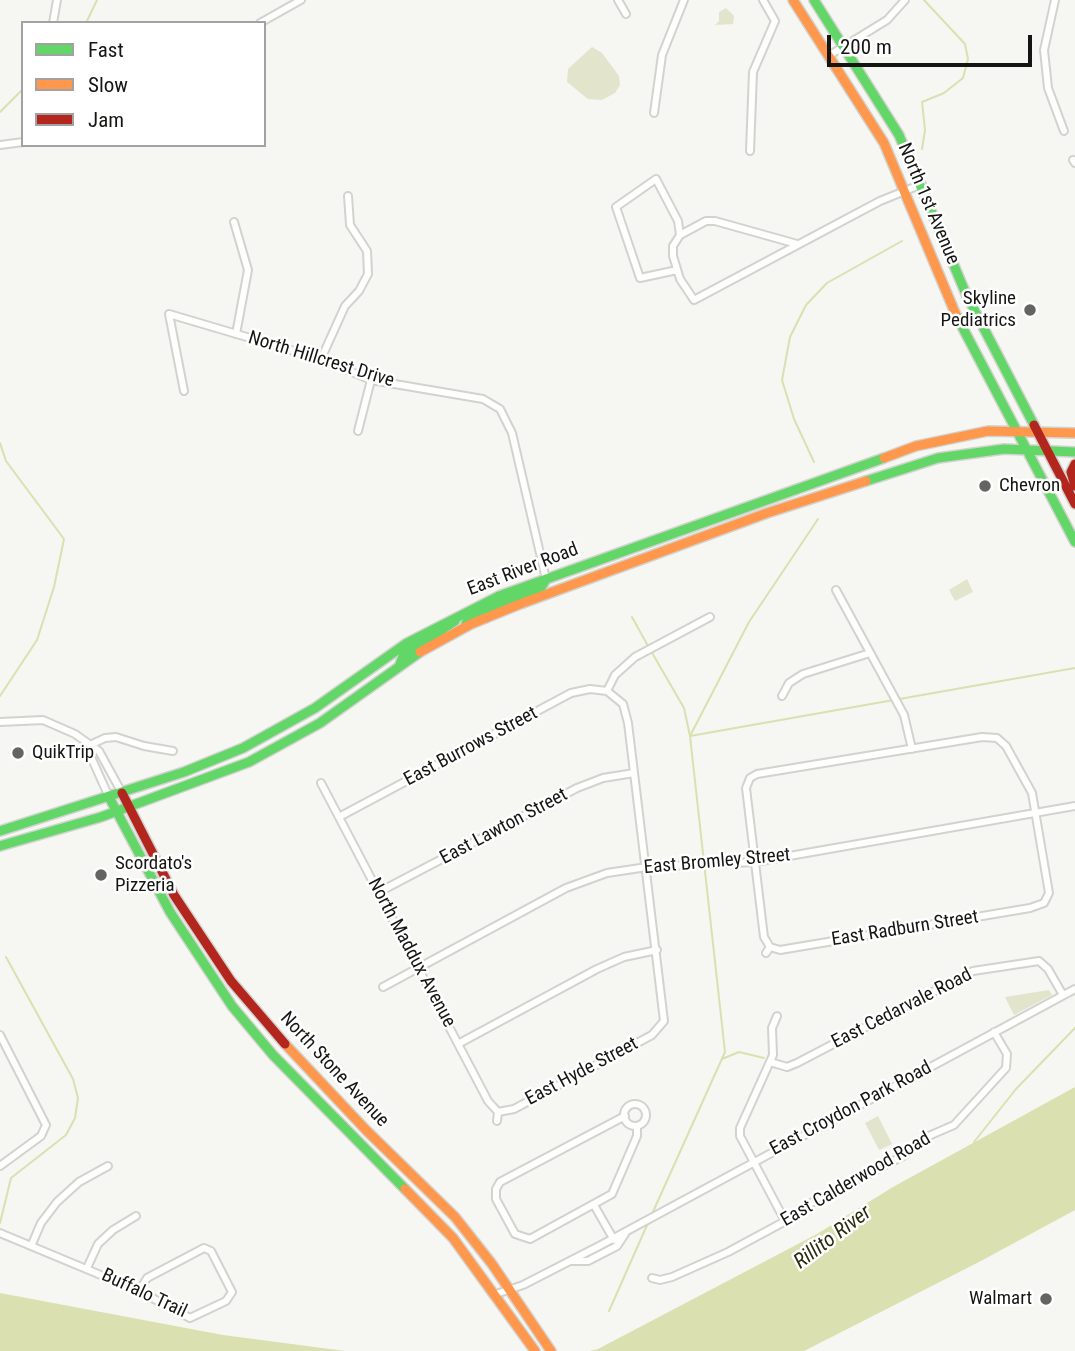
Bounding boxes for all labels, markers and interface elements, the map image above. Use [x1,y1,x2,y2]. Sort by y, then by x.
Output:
legend [21,21,266,147]
scale bar [830,21,1035,65]
text: 200 m [840,35,892,59]
text: Fast [88,38,124,62]
text: Slow [88,73,128,97]
text: Jam [88,108,124,132]
street label: North 1st Avenue [892,140,964,268]
place label: Skyline Pediatrics [941,288,1016,332]
marker: Skyline Pediatrics [1022,302,1038,318]
street label: North Hillcrest Drive [245,327,397,393]
place label: Chevron [999,475,1060,497]
marker: Chevron [977,478,993,494]
street label: East River Road [464,538,582,602]
street label: East Burrows Street [400,702,542,792]
place label: QuikTrip [32,742,94,764]
marker: QuikTrip [10,745,26,761]
street label: East Lawton Street [437,784,571,870]
street label: East Bromley Street [643,844,791,880]
place label: Scordato's Pizzeria [115,853,192,897]
marker: Scordato's Pizzeria [93,867,109,883]
street label: North Maddux Avenue [362,875,460,1031]
street label: East Radburn Street [830,906,980,952]
street label: East Cedarvale Road [828,964,976,1054]
street label: North Stone Avenue [275,1008,393,1132]
street label: East Hyde Street [522,1033,642,1111]
street label: East Croydon Park Road [766,1057,936,1161]
street label: East Calderwood Road [777,1128,935,1232]
water label: Rillito River [789,1201,877,1275]
street label: Buffalo Trail [98,1264,190,1324]
place label: Walmart [969,1288,1032,1310]
marker: Walmart [1038,1291,1054,1307]

